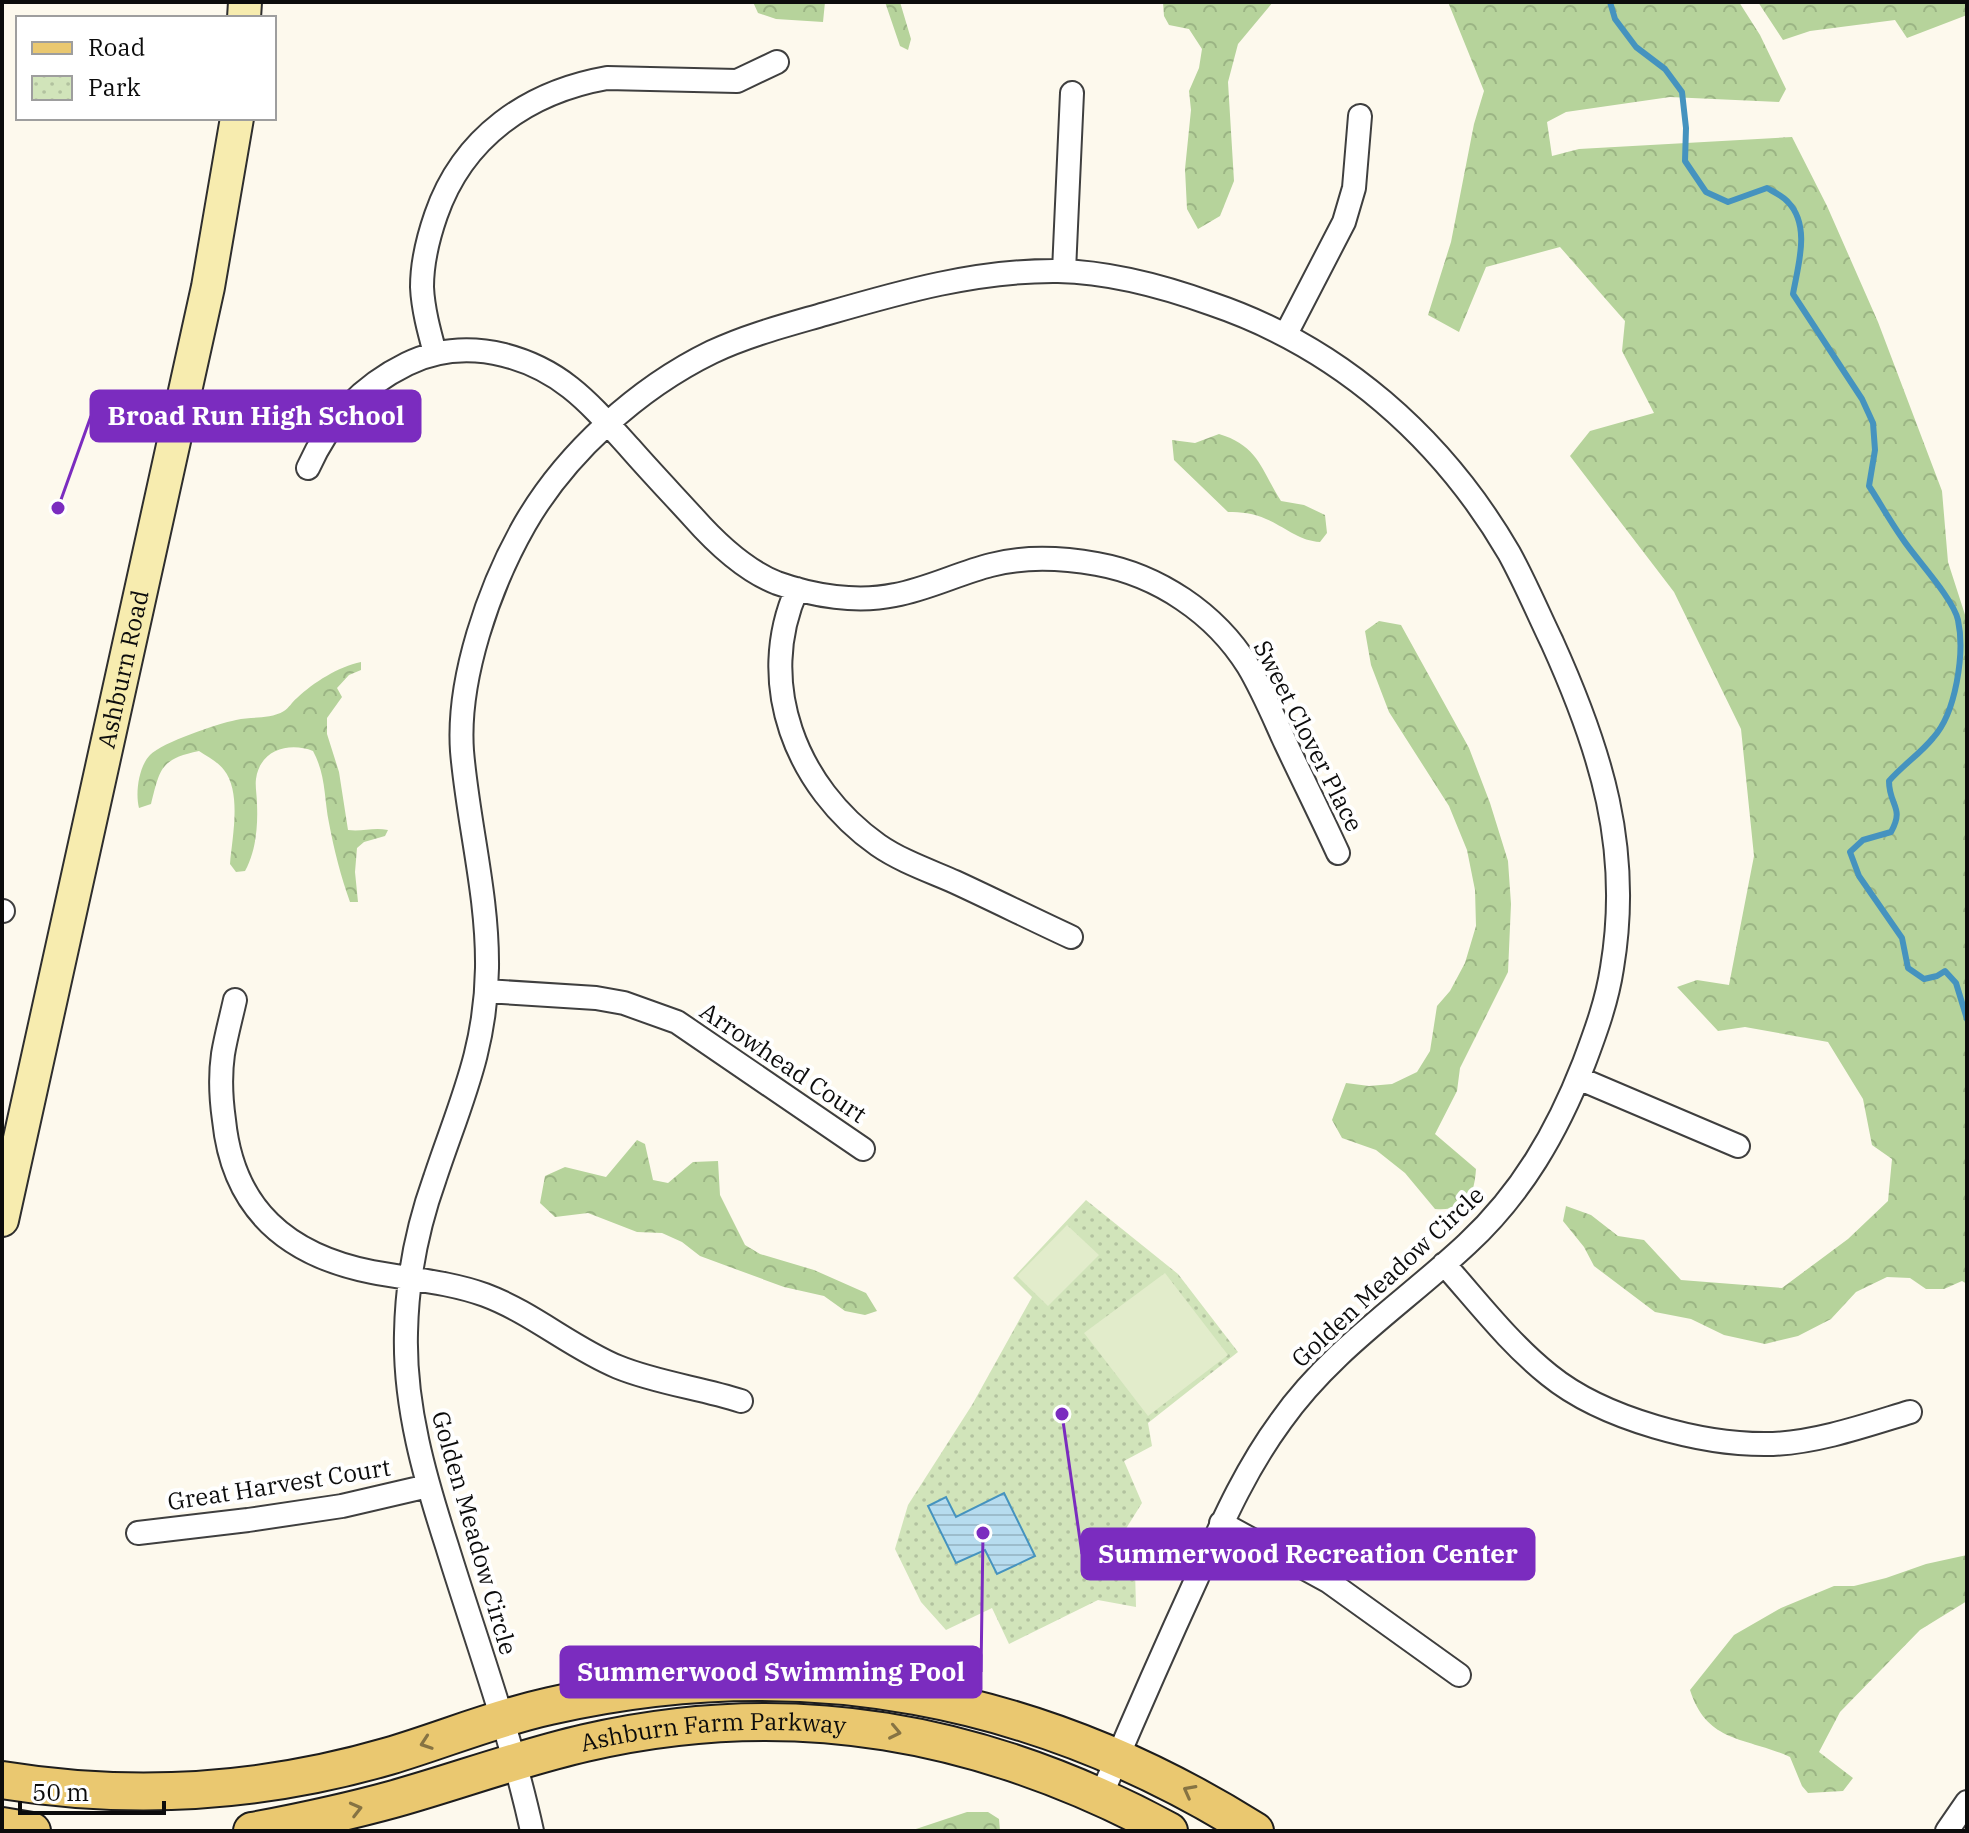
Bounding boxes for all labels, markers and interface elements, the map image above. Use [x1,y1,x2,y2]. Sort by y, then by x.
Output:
legend [16,16,276,120]
text: Road [88,31,145,63]
text: Park [88,71,140,103]
callout: Broad Run High School [91,391,420,441]
text: Broad Run High School [108,398,404,432]
street label: Ashburn Road [90,587,156,751]
street label: Sweet Clover Place [1247,635,1371,837]
street label: Arrowhead Court [694,995,873,1130]
street label: Golden Meadow Circle [1284,1179,1490,1374]
street label: Golden Meadow Circle [425,1407,525,1658]
street label: Great Harvest Court [165,1451,393,1517]
callout: Summerwood Recreation Center [1082,1529,1534,1579]
text: Summerwood Recreation Center [1098,1536,1518,1570]
callout: Summerwood Swimming Pool [561,1647,981,1697]
text: Summerwood Swimming Pool [577,1654,965,1688]
street label: Ashburn Farm Parkway [577,1705,848,1759]
one-way arrow [888,1723,901,1740]
one-way arrow [420,1734,434,1750]
scale bar [20,1765,164,1815]
text: 50 m [32,1776,89,1808]
one-way arrow [1182,1785,1197,1800]
one-way arrow [349,1801,362,1818]

